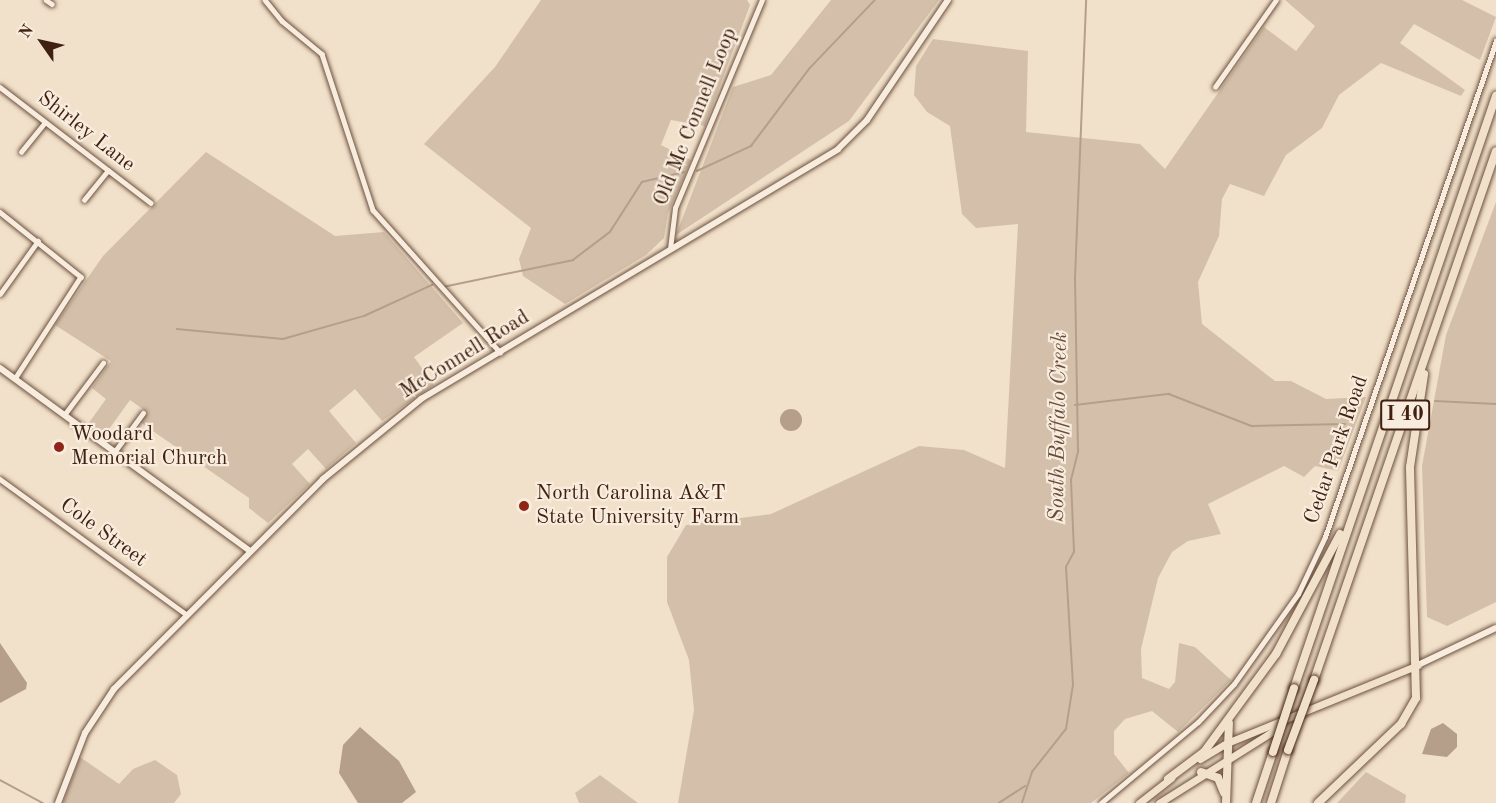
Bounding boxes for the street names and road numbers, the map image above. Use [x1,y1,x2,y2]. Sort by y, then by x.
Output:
street label: Old Mc Connell Loop [649,24,743,210]
street label: Shirley Lane [32,86,140,178]
street label: McConnell Road [396,305,534,405]
street label: Cedar Park Road [1300,372,1374,528]
road number: I 40 [1380,398,1430,432]
street label: Cole Street [55,493,151,573]

